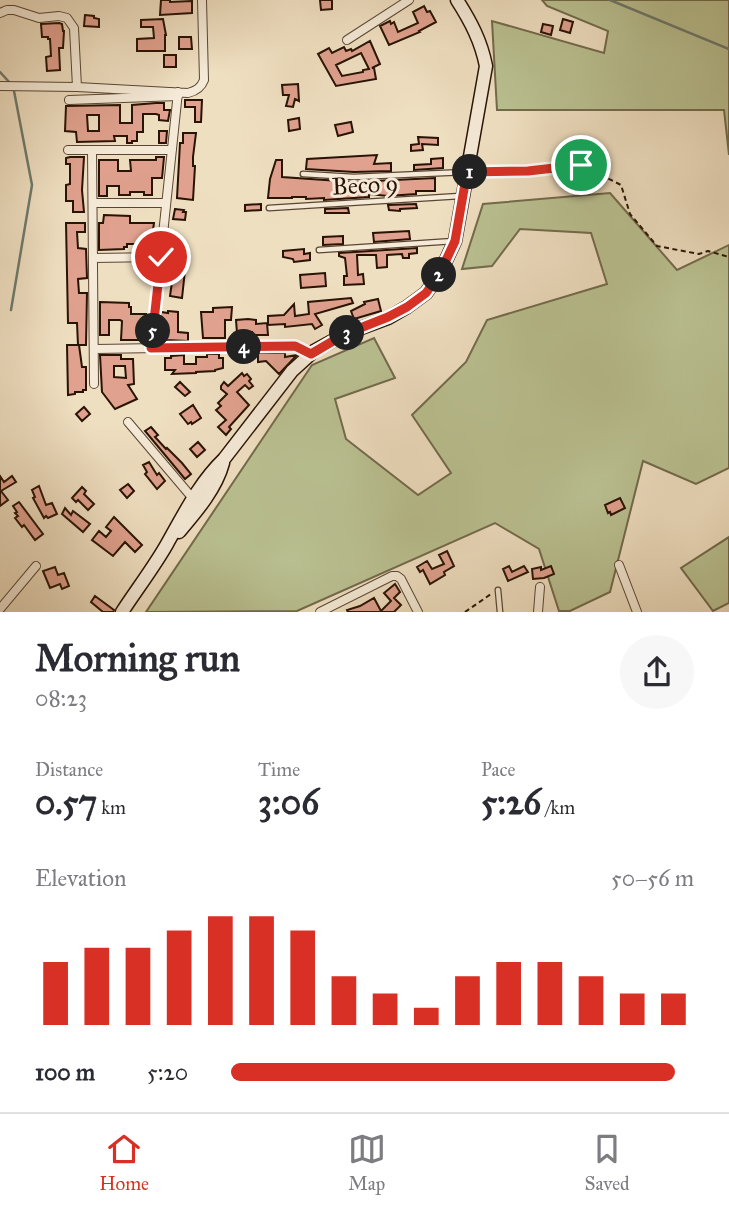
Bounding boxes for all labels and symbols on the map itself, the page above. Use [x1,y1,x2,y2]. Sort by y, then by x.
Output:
pin [551,135,611,195]
pin: 1 [452,154,488,190]
street label: Beco 9 [331,168,399,202]
pin [131,227,191,287]
pin: 2 [422,258,457,292]
pin: 5 [136,314,170,348]
pin: 3 [330,316,364,350]
pin: 4 [226,330,262,364]

